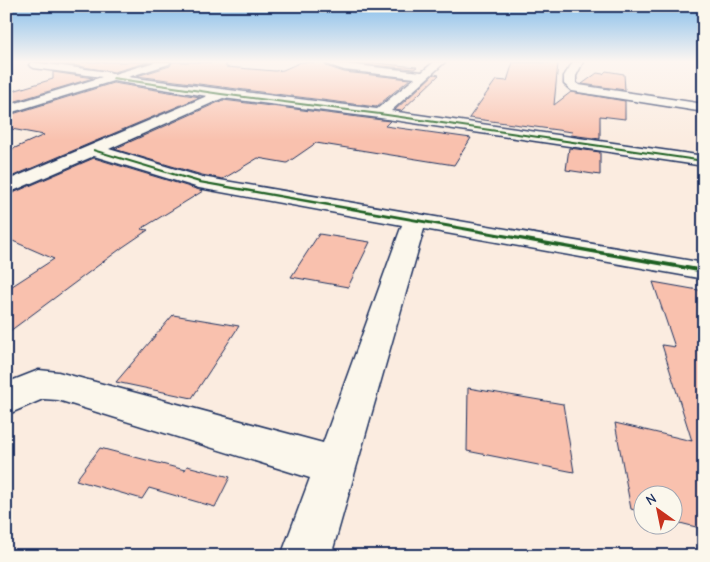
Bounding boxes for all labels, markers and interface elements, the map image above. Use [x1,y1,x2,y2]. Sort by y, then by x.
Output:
north arrow [632,484,682,534]
text: N [643,490,660,509]

